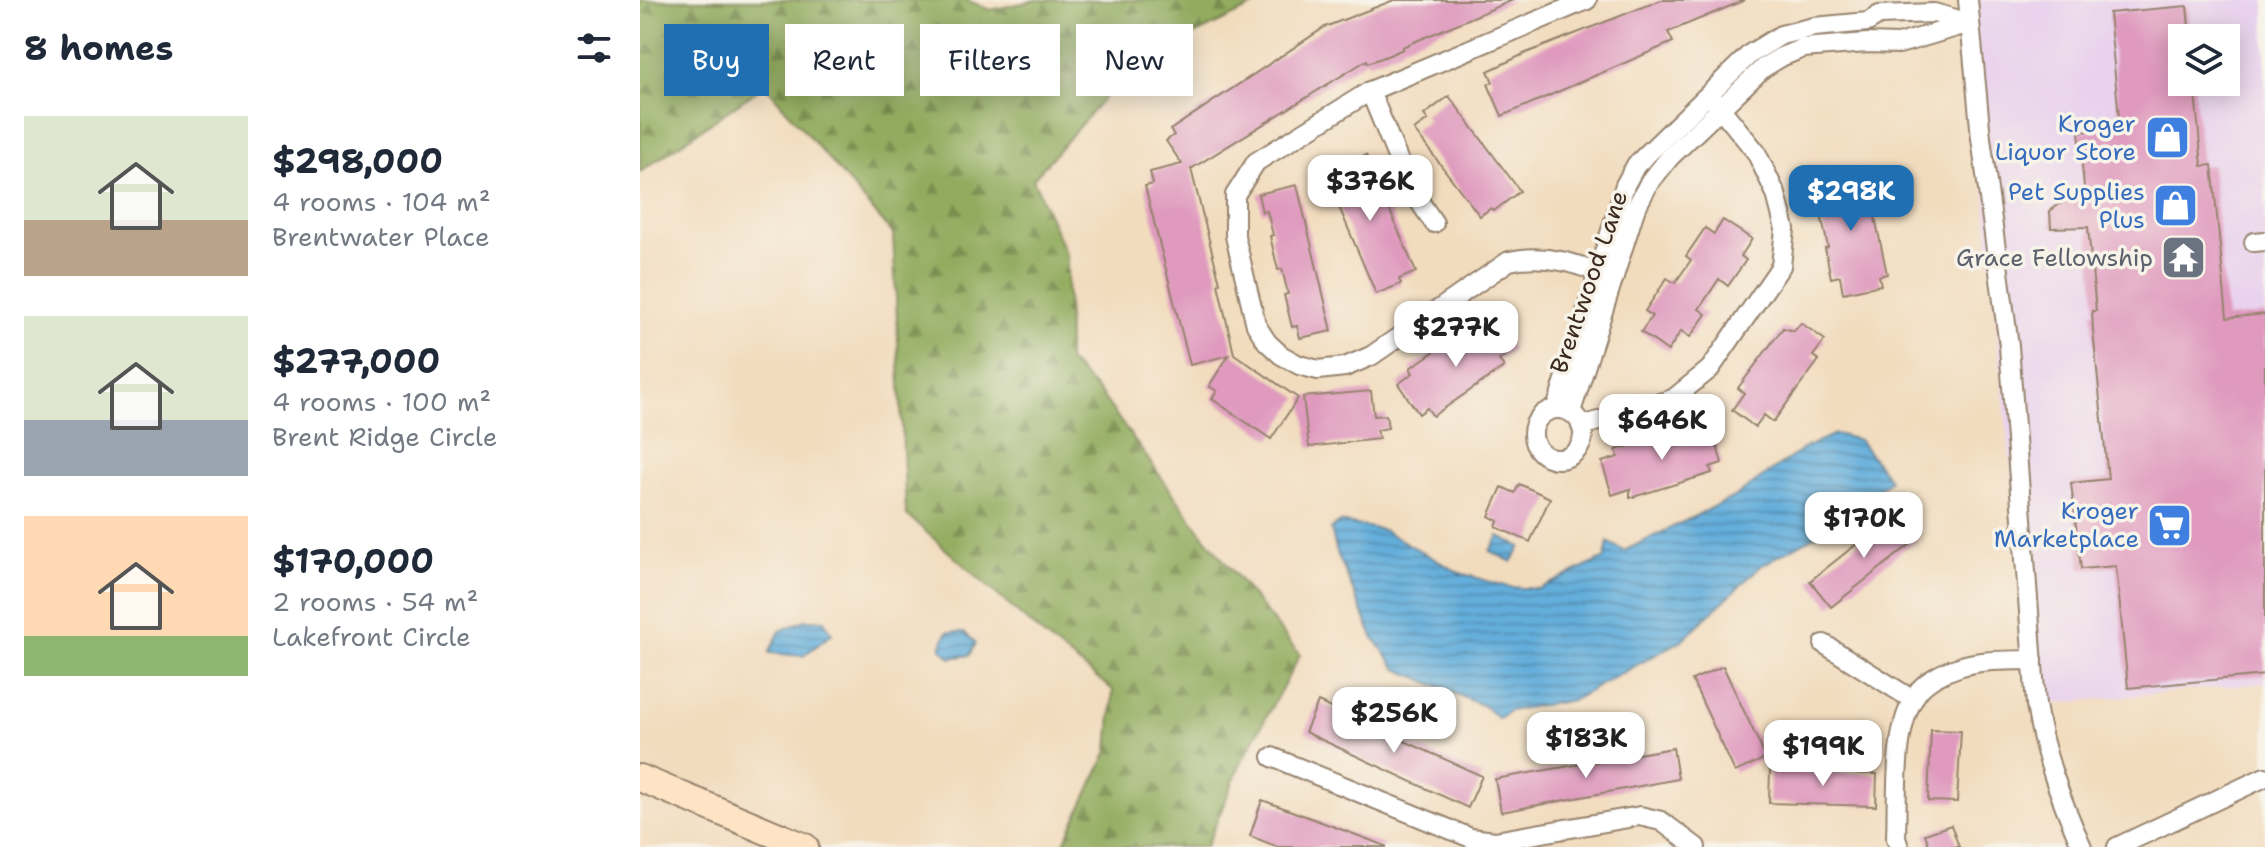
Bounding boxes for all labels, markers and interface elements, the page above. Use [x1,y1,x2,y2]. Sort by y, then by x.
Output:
chip: Buy [664,24,769,96]
chip: Rent [785,24,904,96]
chip: Filters [920,24,1060,96]
chip: New [1076,24,1193,96]
map controls [2168,24,2240,96]
button: layers [2168,24,2240,96]
text: 8 homes [24,25,173,71]
icon: filters [572,26,616,70]
place label: Kroger Liquor Store [1995,108,2136,168]
shop icon: Kroger Liquor Store [2143,114,2191,162]
text: $298,000 [272,138,443,184]
icon: home [88,148,184,244]
pin: $376K [1314,155,1426,223]
text: $376K [1326,163,1414,198]
pin: $298K [1795,165,1907,233]
text: $298K [1807,173,1895,208]
place label: Pet Supplies Plus [2008,176,2145,236]
shop icon: Pet Supplies Plus [2152,182,2200,230]
text: 4 rooms · 104 m² [272,184,491,219]
street label: Brentwood Lane [1543,186,1635,378]
text: Brentwater Place [272,219,490,254]
temple icon: Grace Fellowship [2160,234,2208,282]
place label: Grace Fellowship [1956,242,2153,274]
pin: $277K [1400,301,1512,369]
text: $277K [1412,309,1500,344]
text: $277,000 [272,338,440,384]
icon: home [88,348,184,444]
text: 4 rooms · 100 m² [272,384,491,419]
pin: $646K [1606,394,1718,462]
text: $646K [1617,402,1707,437]
text: Brent Ridge Circle [272,419,497,454]
pin: $170K [1808,492,1920,560]
place label: Kroger Marketplace [1994,495,2139,555]
text: $170K [1823,500,1905,535]
supermarket icon: Kroger Marketplace [2146,501,2194,549]
text: $170,000 [272,538,434,584]
icon: home [88,548,184,644]
text: 2 rooms · 54 m² [272,584,478,619]
text: Lakefront Circle [272,619,471,654]
pin: $256K [1338,687,1450,755]
text: $256K [1350,695,1438,730]
pin: $183K [1530,712,1642,780]
text: $183K [1545,720,1627,755]
pin: $199K [1767,720,1879,788]
text: $199K [1782,728,1864,763]

